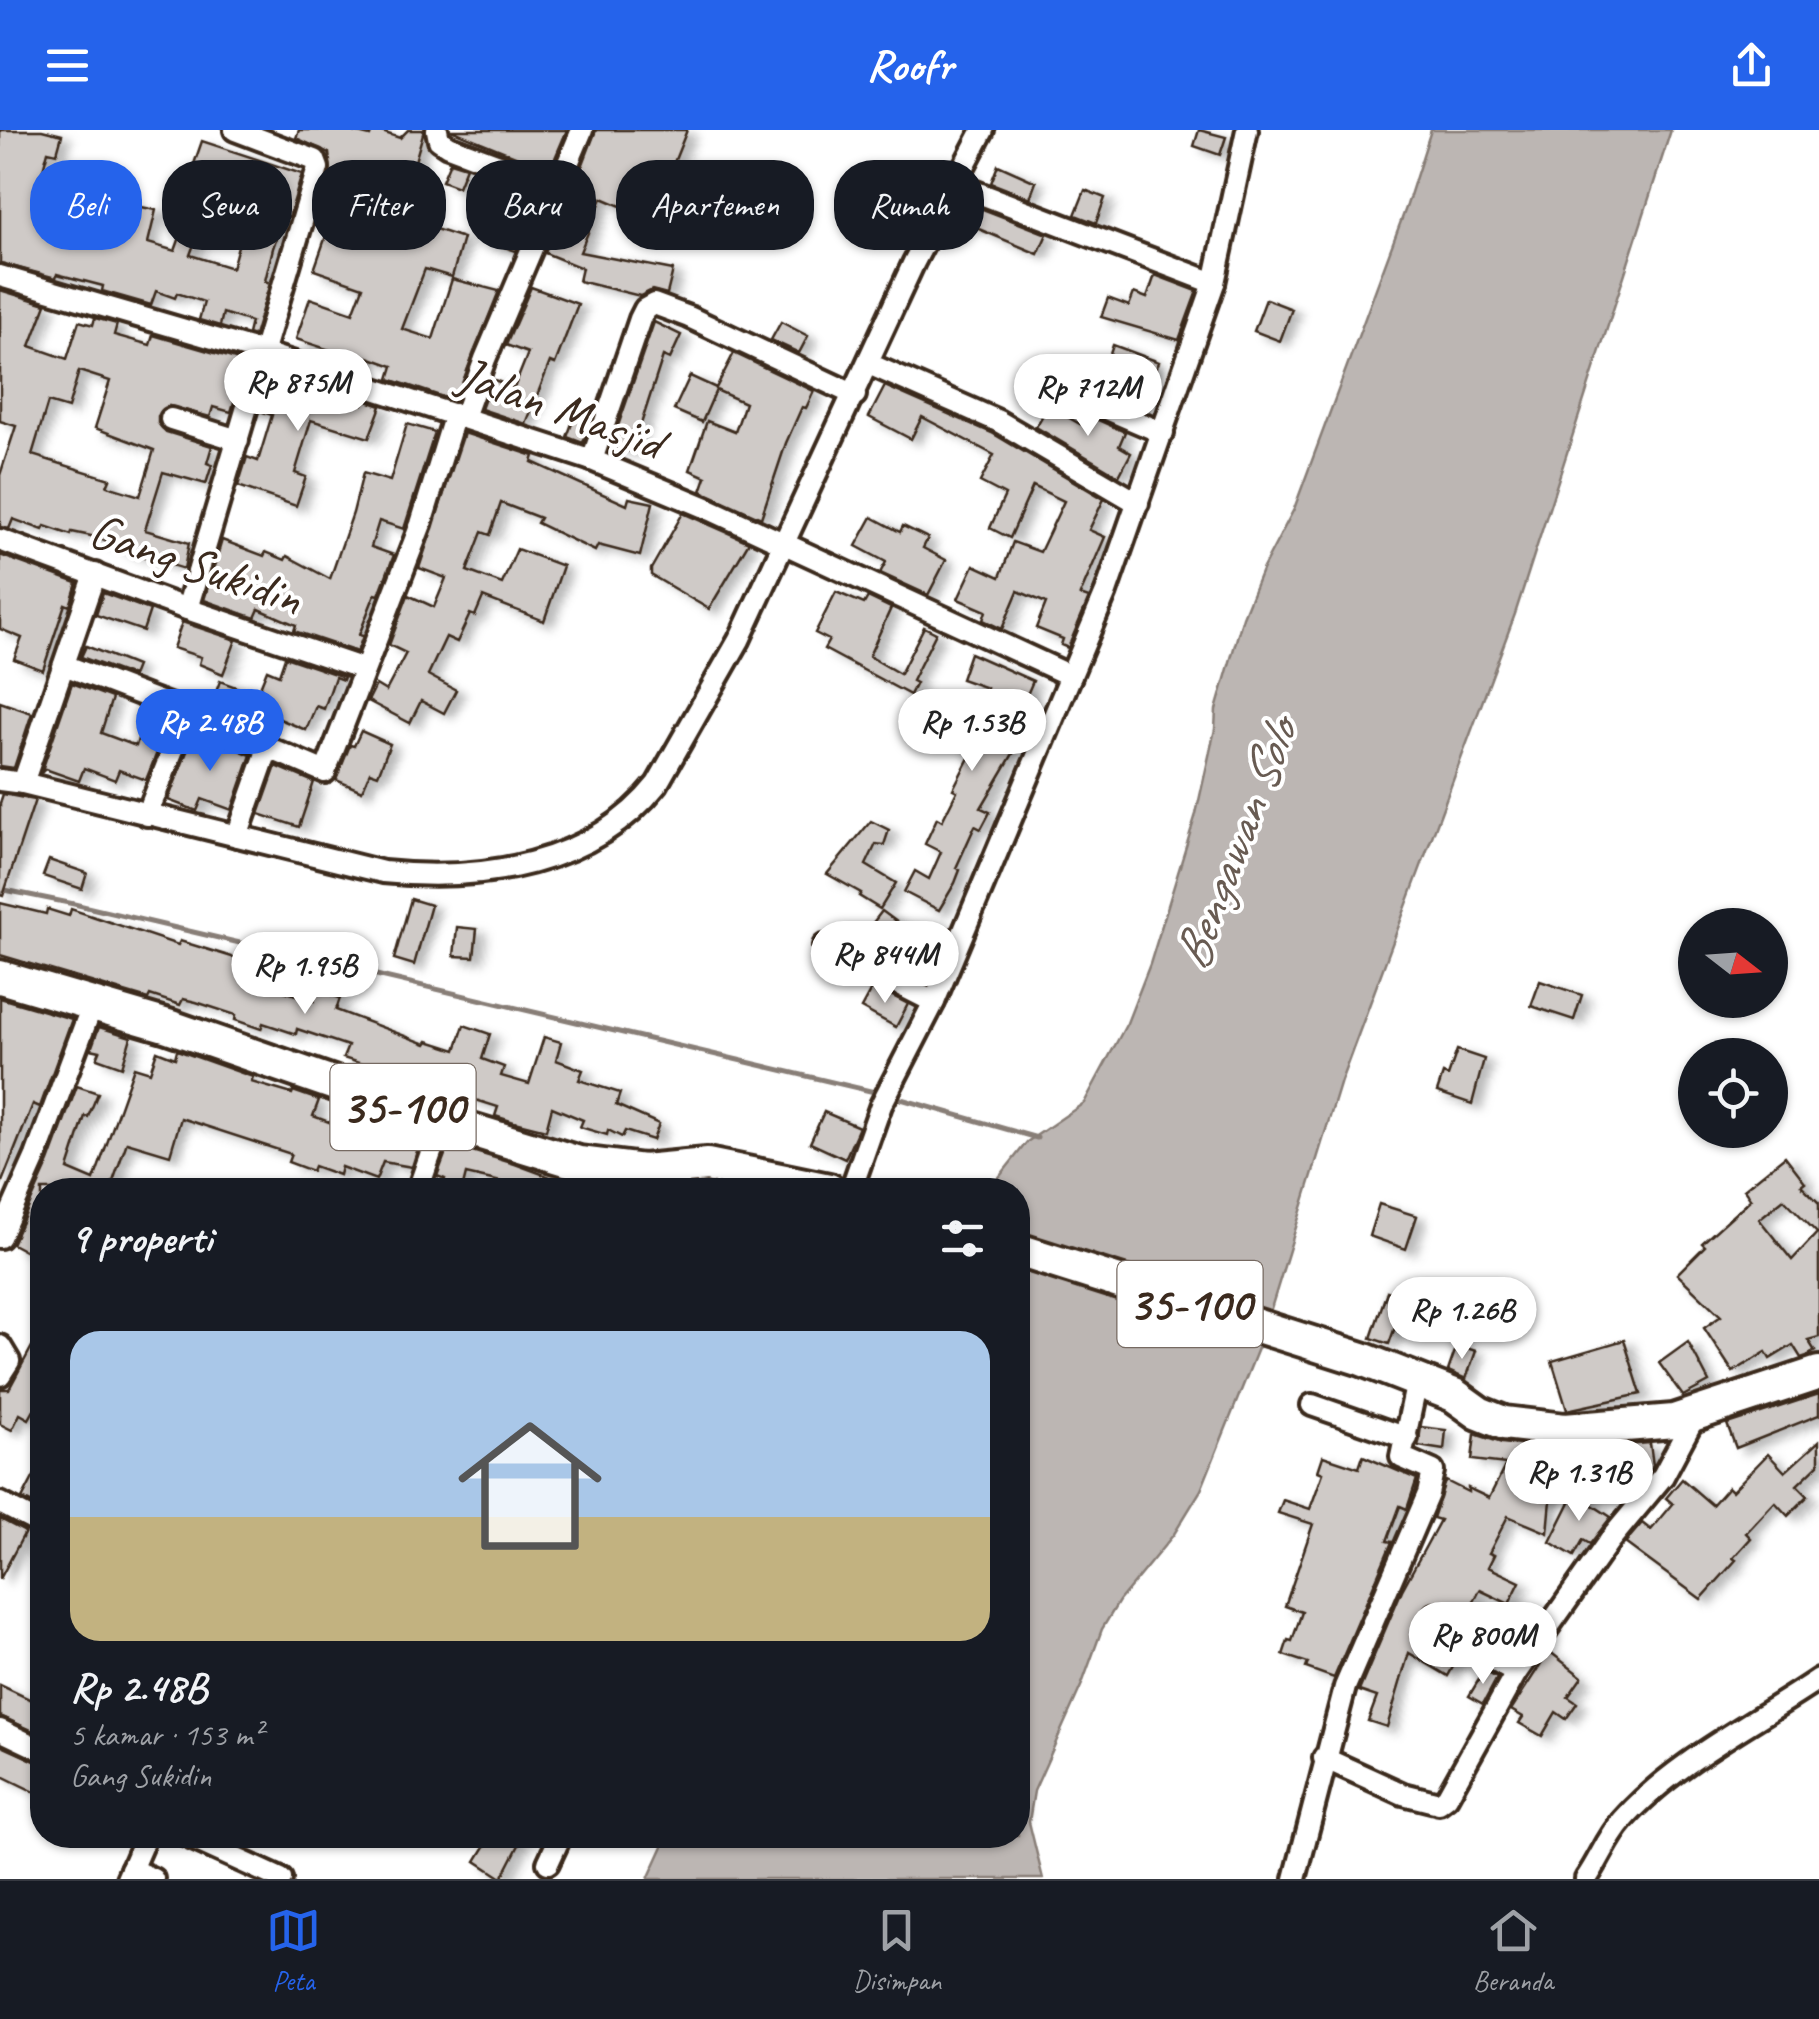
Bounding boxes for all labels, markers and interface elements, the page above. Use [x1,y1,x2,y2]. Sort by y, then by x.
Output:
text: Roofr [866,37,953,94]
icon: menu [40,38,95,93]
icon: share [1724,38,1779,93]
chip: Beli [30,160,142,250]
chip: Sewa [162,160,292,250]
chip: Filter [312,160,446,250]
chip: Baru [466,160,596,250]
chip: Apartemen [616,160,814,250]
chip: Rumah [834,160,984,250]
street label: Jalan Masjid [449,341,679,476]
pin: Rp 875M [206,349,390,434]
pin: Rp 712M [996,354,1180,439]
text: Rp 875M [246,361,350,402]
text: Rp 712M [1036,366,1140,407]
street label: Gang Sukidin [82,498,311,630]
pin: Rp 2.48B [107,689,313,774]
pin: Rp 1.53B [869,689,1075,774]
text: Rp 2.48B [158,701,262,742]
text: Rp 1.53B [920,701,1024,742]
water label: Bengawan Solo [1157,703,1316,979]
north arrow [1678,908,1788,1018]
map controls [1678,908,1788,1148]
pin: Rp 844M [793,921,977,1006]
pin: Rp 1.95B [202,932,408,1017]
text: Rp 844M [833,933,937,974]
text: Rp 1.95B [253,944,357,985]
button: locate [1678,1038,1788,1148]
road number: 35-100 [330,1064,476,1150]
icon: filters [935,1211,990,1266]
text: 9 properti [70,1212,212,1265]
road number: 35-100 [1118,1261,1262,1347]
pin: Rp 1.26B [1359,1277,1565,1362]
text: Rp 1.26B [1410,1289,1514,1330]
icon: home [440,1396,620,1576]
pin: Rp 1.31B [1476,1439,1682,1524]
text: Rp 1.31B [1527,1451,1631,1492]
pin: Rp 800M [1391,1602,1575,1687]
text: Rp 800M [1431,1614,1535,1655]
text: Rp 2.48B [70,1661,207,1714]
text: 5 kamar · 153 m² [70,1714,262,1755]
text: Gang Sukidin [70,1755,211,1796]
tab: Peta [266,1903,321,1998]
tab: Disimpan [853,1903,941,1998]
tab: Beranda [1473,1903,1553,1998]

